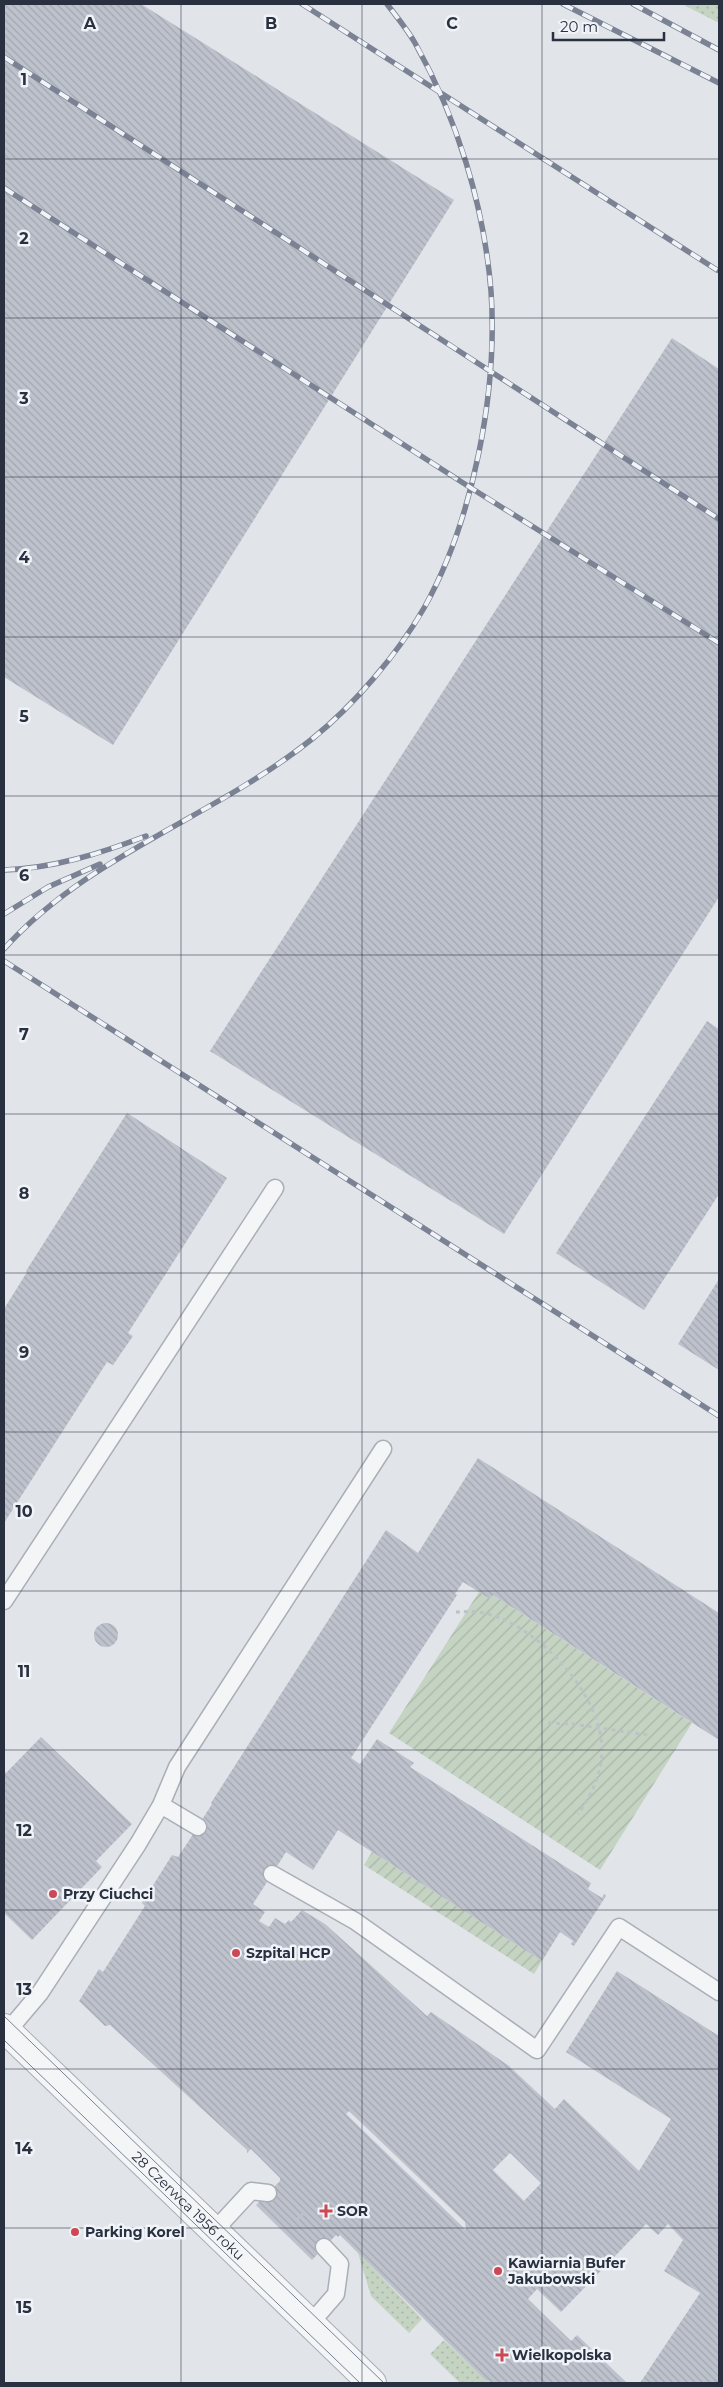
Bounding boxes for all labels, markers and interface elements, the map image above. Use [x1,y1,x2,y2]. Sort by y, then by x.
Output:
scale bar [553,10,664,42]
text: A [83,14,97,33]
text: B [265,14,277,33]
text: C [446,14,458,33]
text: 20 m [560,17,598,36]
text: 1 [21,70,27,89]
text: 2 [19,229,29,248]
text: 3 [18,389,29,408]
text: 4 [18,548,30,567]
text: 5 [19,707,29,726]
text: 6 [19,866,29,885]
text: 7 [19,1025,29,1044]
text: 8 [19,1184,29,1203]
text: 9 [19,1343,29,1362]
text: 10 [15,1502,33,1521]
text: 11 [18,1662,30,1681]
text: 12 [16,1821,32,1840]
place label: Przy Ciuchci [63,1885,153,1903]
marker: Przy Ciuchci [47,1888,59,1900]
place label: Szpital HCP [246,1944,331,1962]
marker: Szpital HCP [230,1947,242,1959]
text: 13 [16,1980,32,1999]
text: 14 [15,2139,33,2158]
street label: 28 Czerwca 1956 roku [128,2147,248,2264]
place label: SOR [337,2202,368,2220]
marker: SOR [319,2204,333,2218]
place label: Parking Korel [85,2223,185,2241]
marker: Parking Korel [69,2226,81,2238]
place label: Kawiarnia Bufer Jakubowski [507,2254,626,2288]
marker: Kawiarnia Bufer Jakubowski [492,2265,504,2277]
text: 15 [16,2298,32,2317]
place label: Wielkopolska [512,2346,612,2364]
marker: Wielkopolska [496,2349,508,2361]

